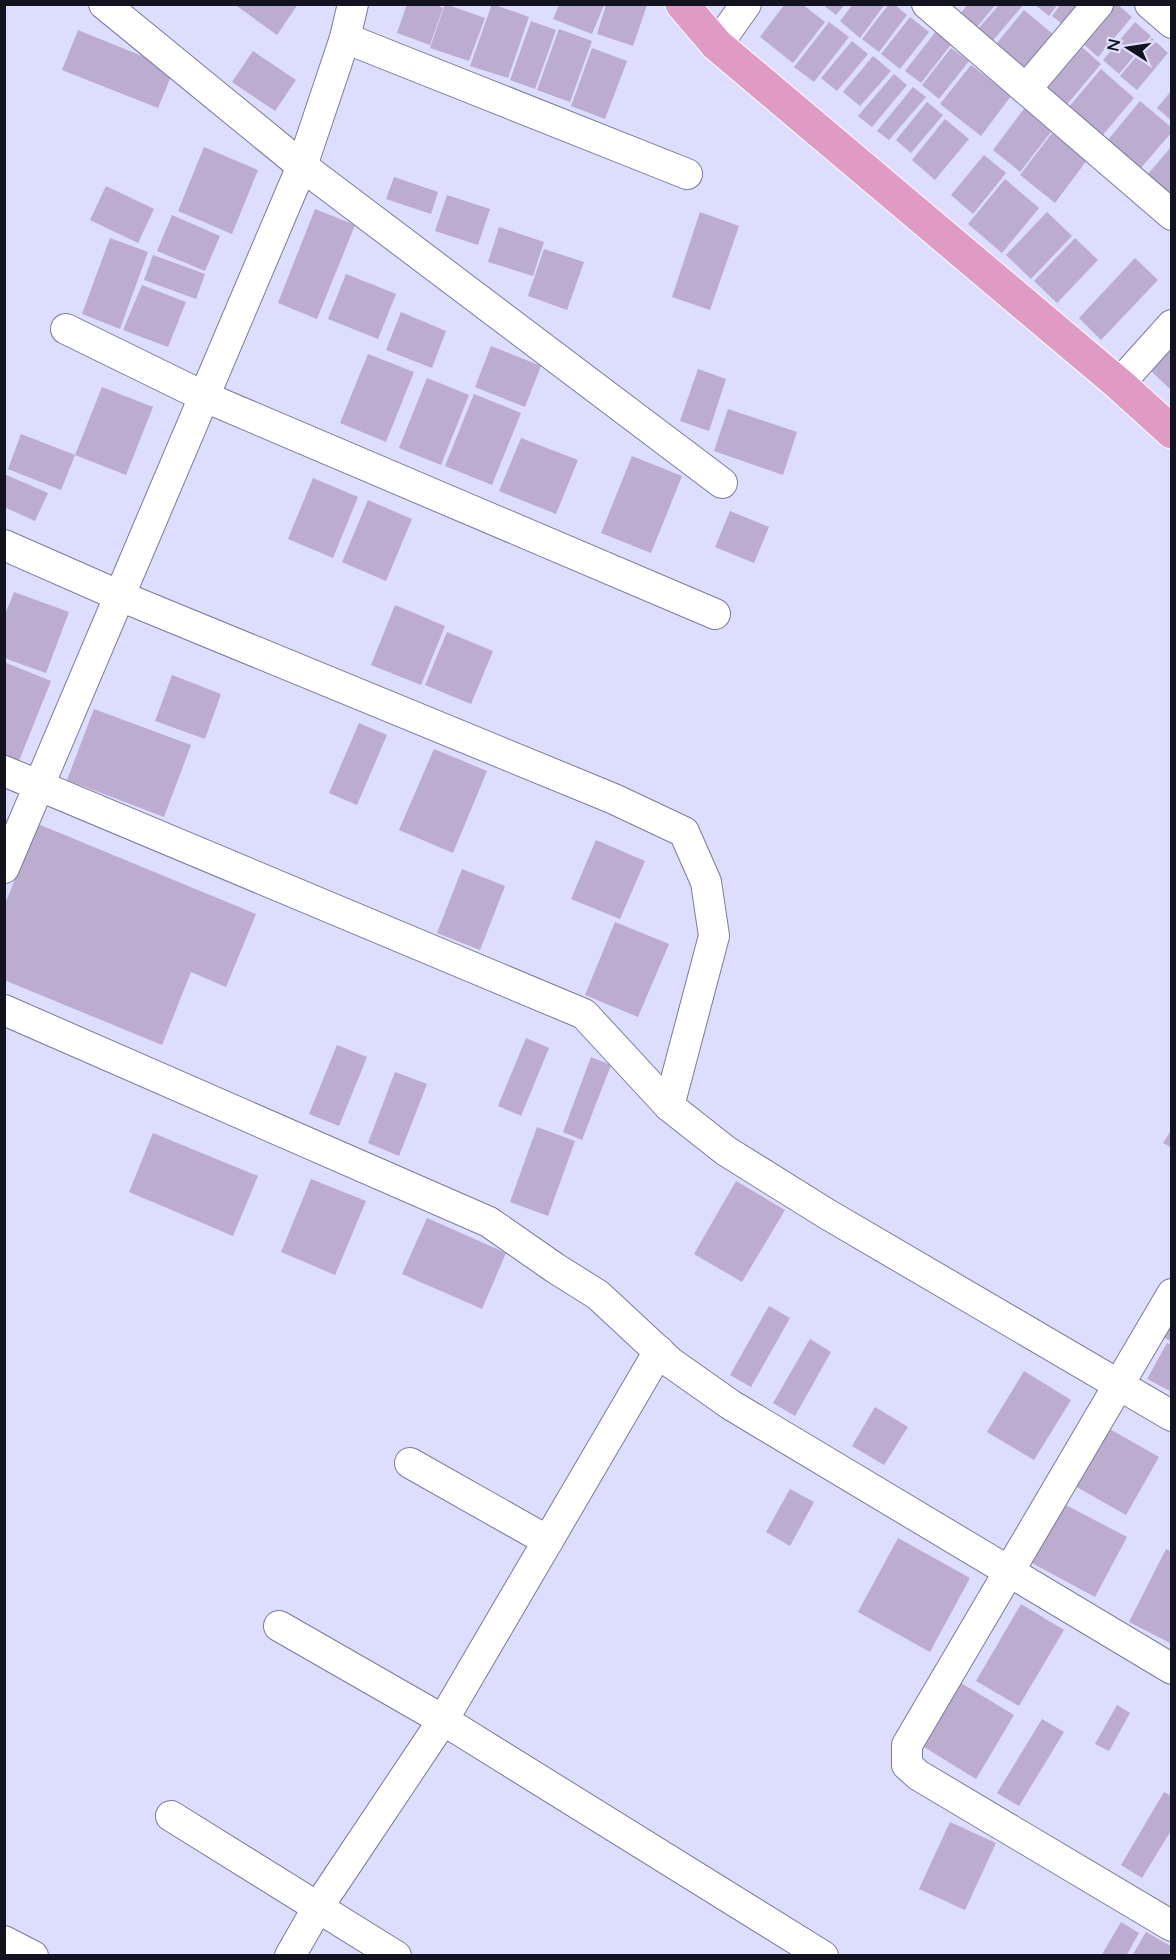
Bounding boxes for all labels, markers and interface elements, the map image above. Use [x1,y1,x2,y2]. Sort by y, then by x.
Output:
north arrow [1098,18,1158,78]
text: N [1102,37,1123,53]

